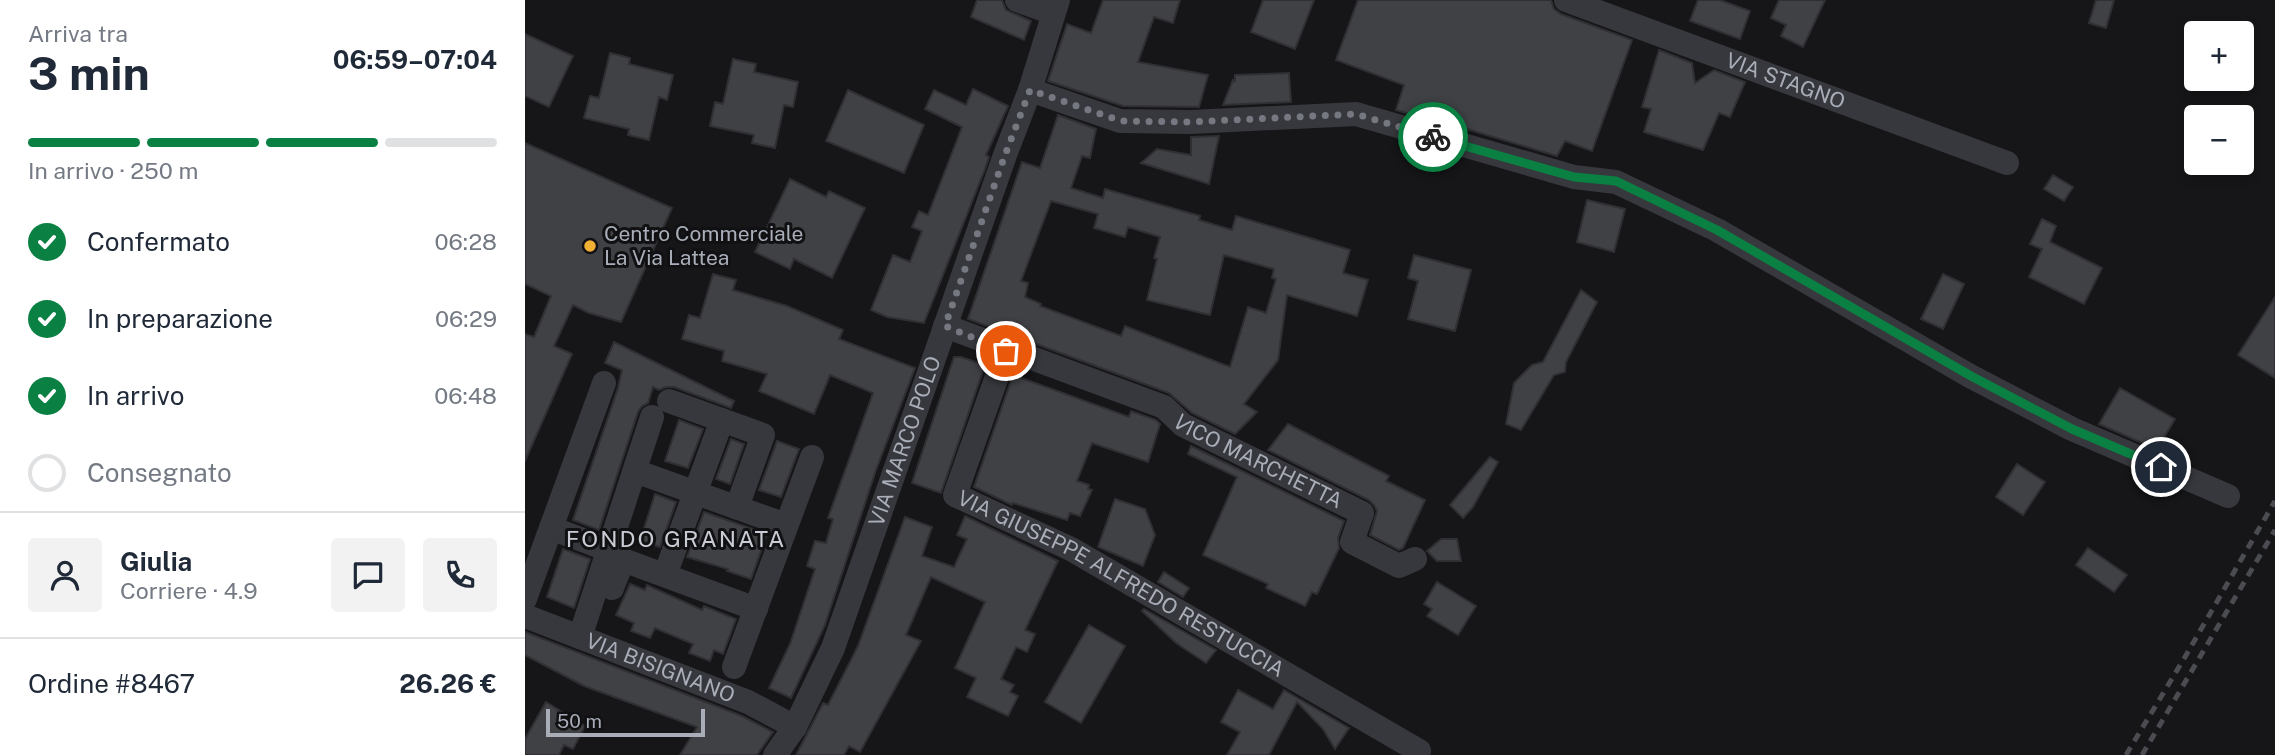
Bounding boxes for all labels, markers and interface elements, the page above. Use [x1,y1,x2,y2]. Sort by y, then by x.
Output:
text: Arriva tra [28,20,128,47]
map controls [2184,21,2254,175]
button: + [2184,21,2254,91]
text: 06:59–07:04 [333,44,497,75]
text: 3 min [28,46,150,100]
street label: VIA STAGNO [1723,47,1849,114]
courier [1398,102,1468,172]
button: − [2184,105,2254,175]
icon: bike [1414,118,1452,156]
text: In arrivo · 250 m [28,157,198,184]
place label: Centro Commerciale La Via Lattea [604,221,803,270]
icon: check [28,223,66,261]
text: Confermato [87,226,230,257]
text: 06:28 [435,228,497,255]
marker: Centro Commerciale La Via Lattea [582,238,598,254]
icon: check [28,300,66,338]
text: In preparazione [87,303,273,334]
text: 06:29 [435,305,497,332]
pin [976,321,1036,381]
icon: bag [987,332,1025,370]
street label: VIA MARCO POLO [863,353,946,530]
icon: check [28,377,66,415]
text: In arrivo [87,380,184,411]
text: 06:48 [434,382,497,409]
street label: VICO MARCHETTA [1168,409,1347,513]
pin [2131,437,2191,497]
icon: home [2142,448,2180,486]
text: Consegnato [87,457,232,488]
street label: VIA GIUSEPPE ALFREDO RESTUCCIA [954,485,1289,682]
district label: FONDO GRANATA [566,525,786,552]
button: person [28,538,102,612]
button: chat [331,538,405,612]
button: phone [423,538,497,612]
text: Giulia [120,546,192,577]
text: Corriere · 4.9 [120,577,258,604]
street label: VIA BISIGNANO [582,628,739,708]
text: Ordine #8467 [28,668,195,699]
text: 26.26 € [399,668,497,699]
scale bar [546,706,705,738]
text: 50 m [557,710,602,732]

